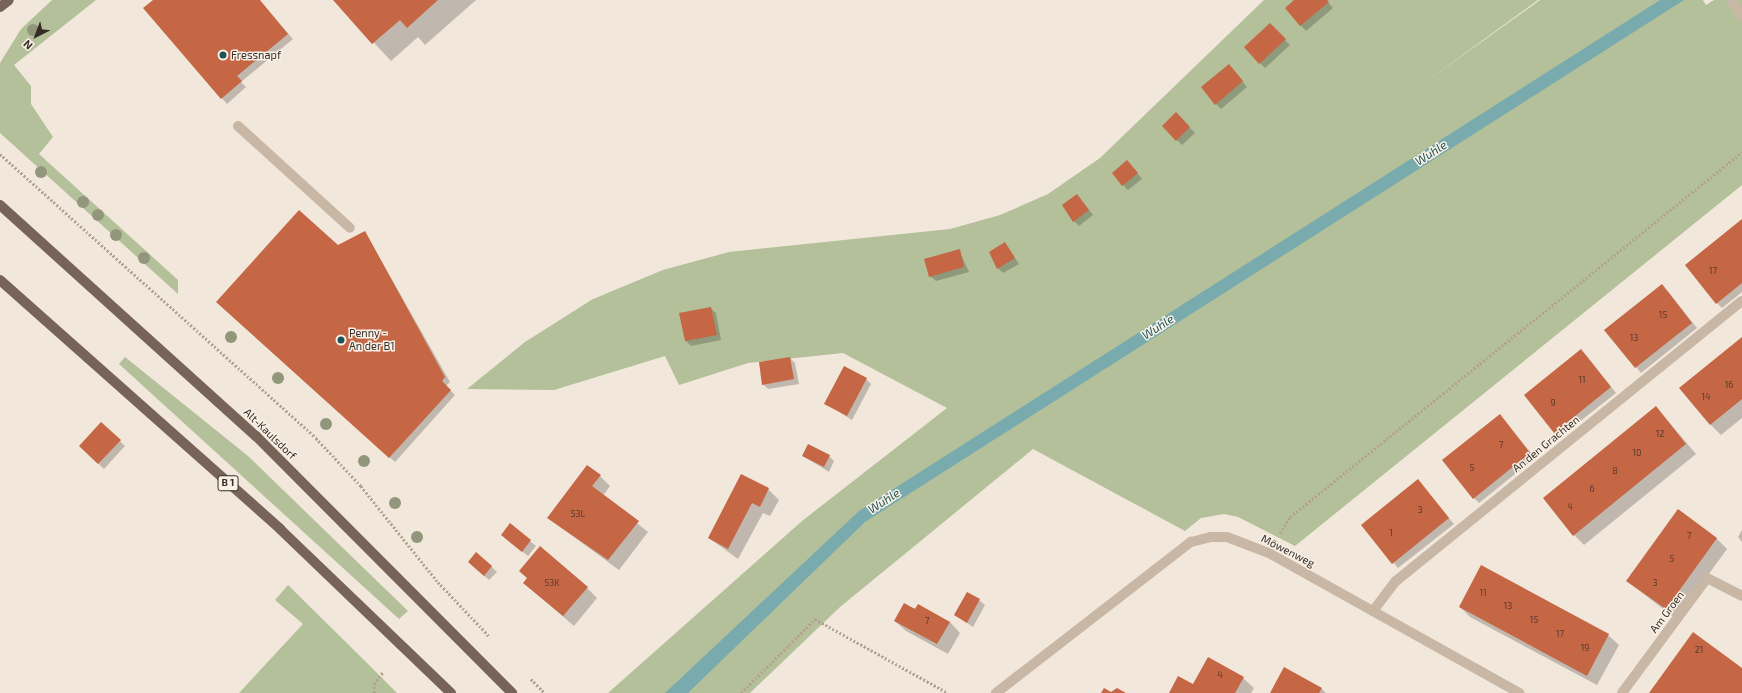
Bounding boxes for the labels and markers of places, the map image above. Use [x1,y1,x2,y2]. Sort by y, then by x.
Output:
place label: Fressnapf [231,48,281,62]
marker: Fressnapf [218,50,228,60]
place label: Penny - An der B1 [349,327,395,353]
marker: Penny - An der B1 [336,335,346,345]

